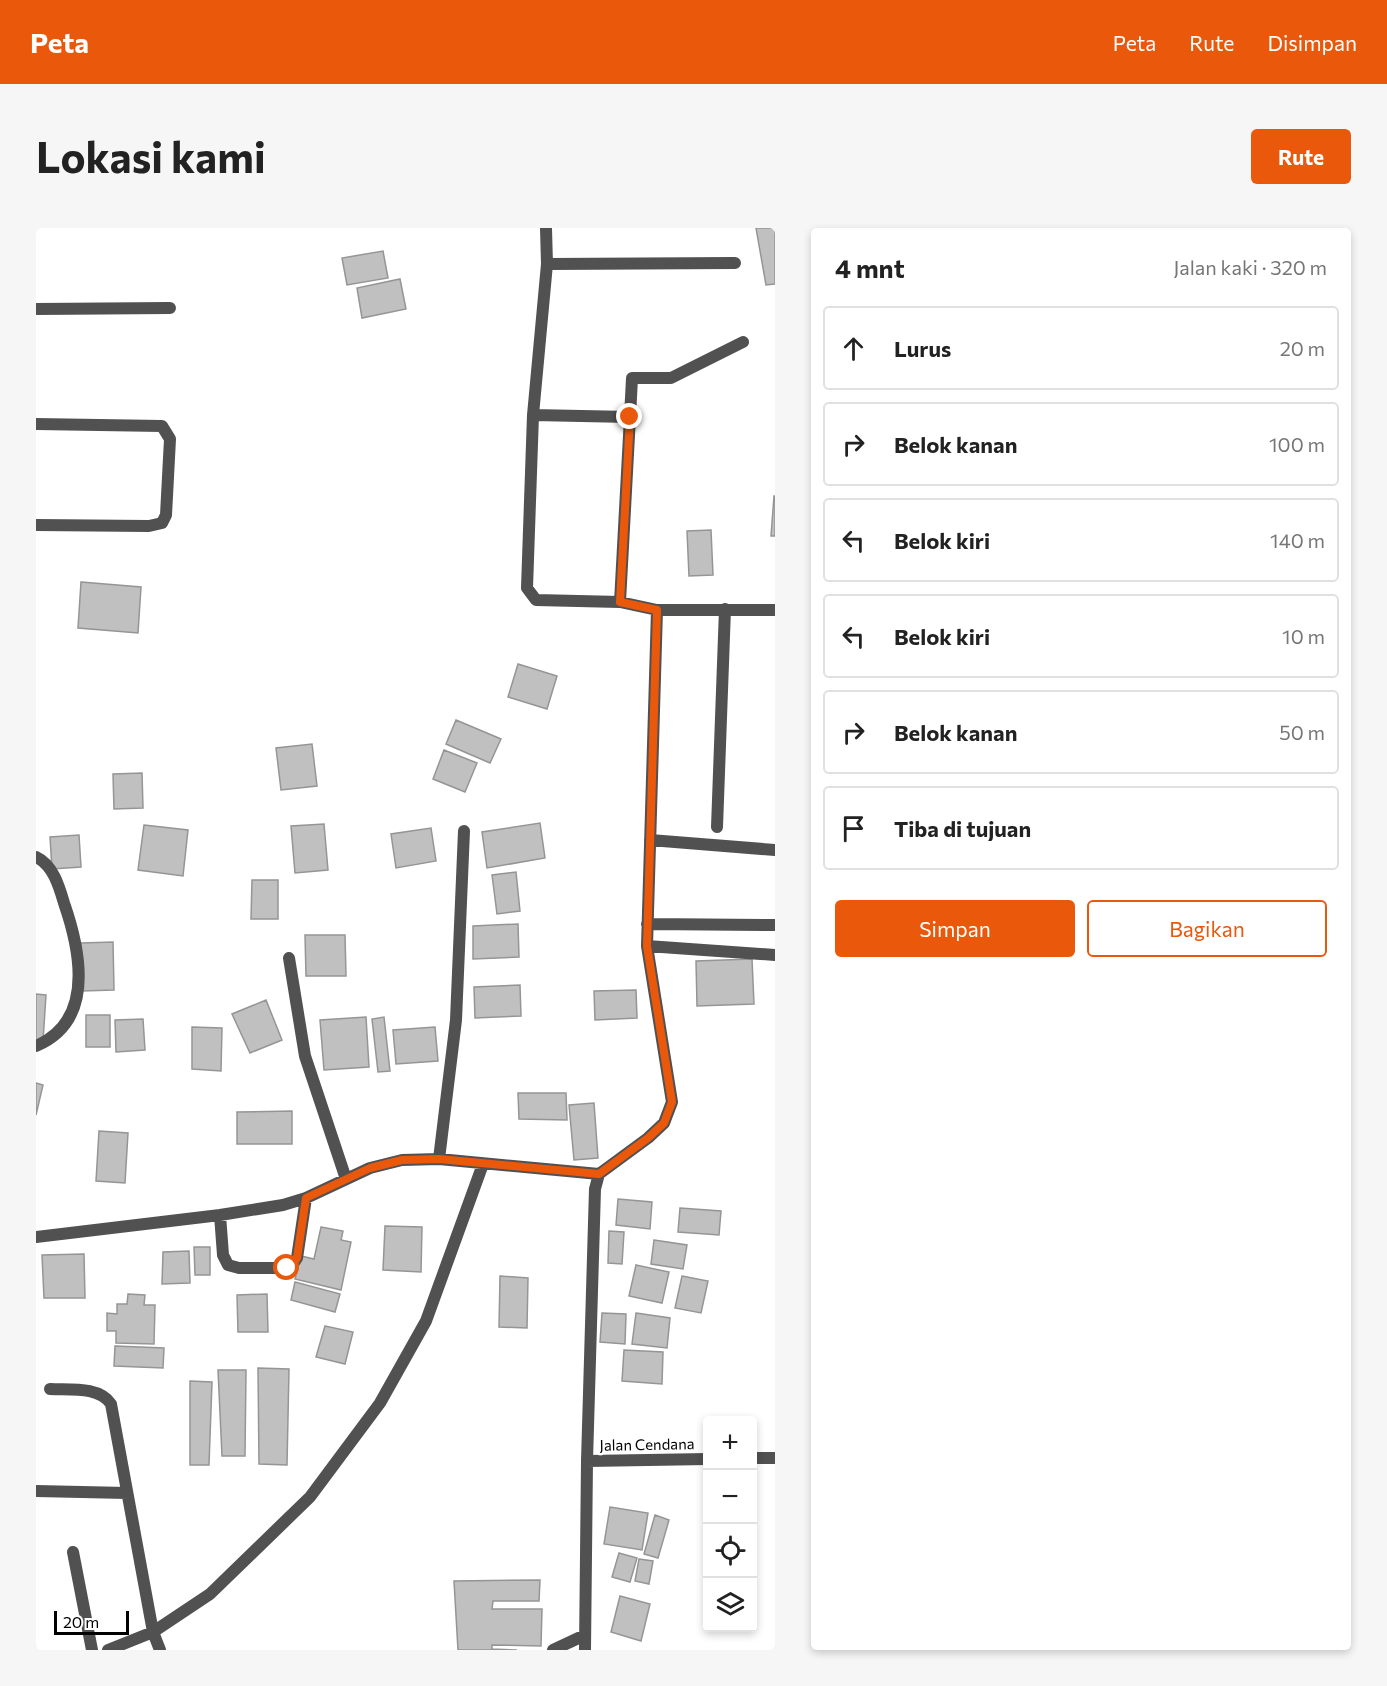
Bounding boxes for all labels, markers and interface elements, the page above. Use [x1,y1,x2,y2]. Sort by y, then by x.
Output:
text: Peta [30,25,89,59]
text: Peta [1113,30,1156,55]
text: Rute [1189,30,1234,55]
text: Disimpan [1267,30,1357,55]
button: Rute [1251,129,1351,184]
text: Lokasi kami [36,130,266,182]
text: 4 mnt [835,252,905,283]
text: Jalan kaki · 320 m [1174,255,1327,279]
icon: ahead [837,332,870,365]
text: Lurus [894,335,951,362]
text: 20 m [1280,336,1325,360]
route end [616,403,642,429]
icon: right [837,428,870,461]
text: Belok kanan [894,431,1017,458]
text: 100 m [1269,432,1325,456]
icon: left [837,524,870,557]
text: Belok kiri [894,527,990,554]
text: 140 m [1270,528,1325,552]
icon: left [837,620,870,653]
text: Belok kiri [894,623,990,650]
text: 10 m [1282,624,1325,648]
icon: right [837,716,870,749]
text: Belok kanan [894,719,1017,746]
text: 50 m [1279,720,1325,744]
icon: arrive [837,812,870,845]
text: Tiba di tujuan [894,815,1031,842]
button: Simpan [835,900,1075,957]
button: Bagikan [1087,900,1327,957]
route start [273,1254,299,1280]
map controls [703,1416,757,1632]
button: + [703,1416,757,1470]
street label: Jalan Cendana [599,1434,695,1454]
button: − [703,1470,757,1524]
button: locate [703,1524,757,1578]
button: layers [703,1578,757,1632]
scale bar [54,1608,129,1636]
text: 20 m [63,1612,99,1631]

